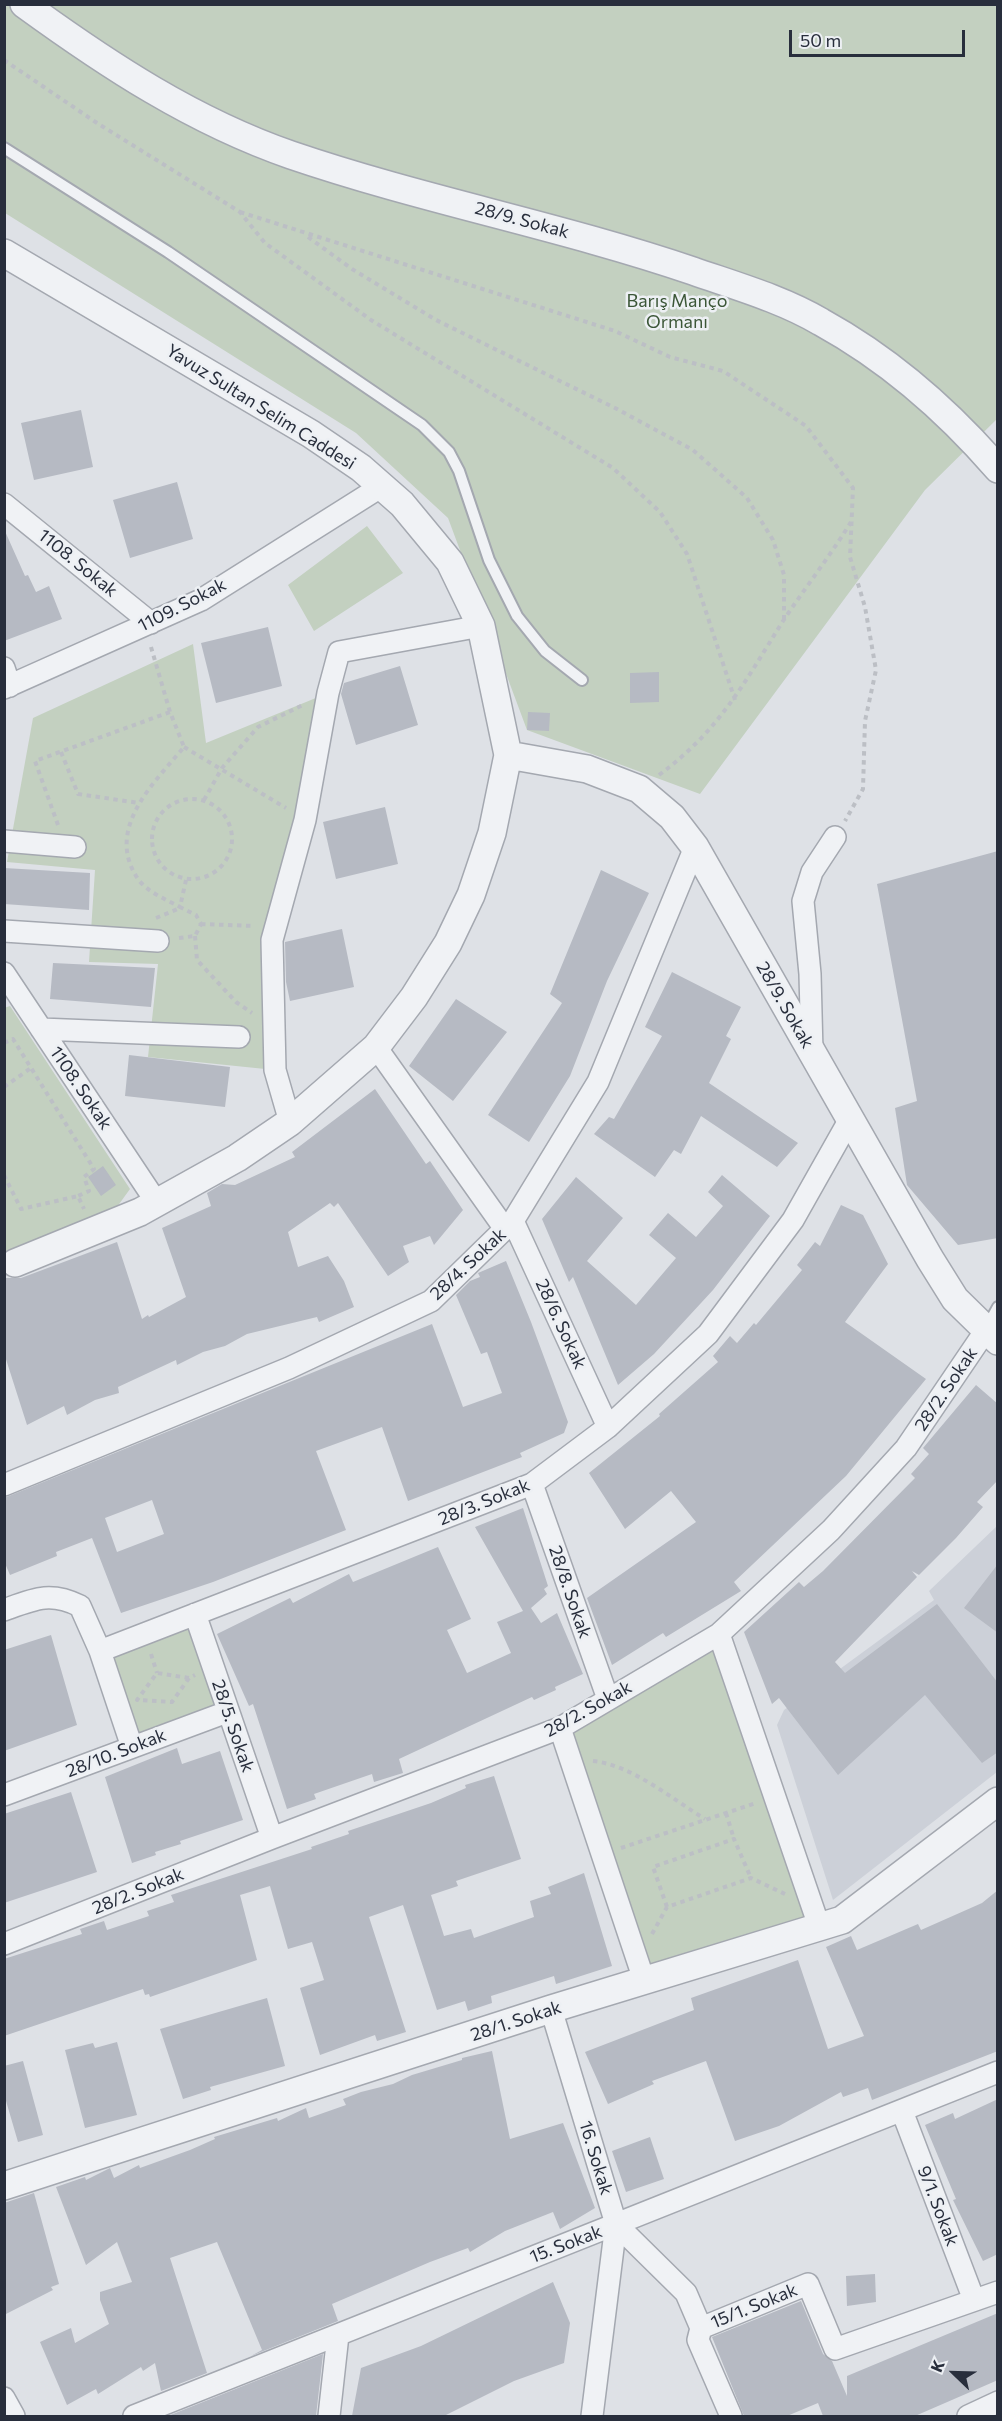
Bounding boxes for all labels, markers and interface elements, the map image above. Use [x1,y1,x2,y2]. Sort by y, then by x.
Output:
scale bar [792,18,968,56]
text: 50 m [800,29,841,51]
street label: 28/9. Sokak [473,197,571,243]
park label: Barış Manço Ormanı [627,290,727,332]
street label: Yavuz Sultan Selim Caddesi [162,340,360,474]
street label: 1108. Sokak [34,524,122,602]
street label: 1109. Sokak [134,574,230,636]
street label: 28/9. Sokak [752,958,818,1052]
street label: 1108. Sokak [45,1042,117,1134]
street label: 28/4. Sokak [426,1223,510,1305]
street label: 28/6. Sokak [531,1276,591,1372]
street label: 28/2. Sokak [910,1343,982,1435]
street label: 28/3. Sokak [435,1474,533,1530]
street label: 28/8. Sokak [544,1543,596,1641]
street label: 28/2. Sokak [541,1676,635,1742]
street label: 28/5. Sokak [207,1677,259,1775]
street label: 28/10. Sokak [63,1724,169,1782]
street label: 28/2. Sokak [89,1863,187,1919]
street label: 28/1. Sokak [468,1996,564,2046]
street label: 16. Sokak [575,2118,617,2198]
street label: 9/1. Sokak [913,2163,963,2249]
street label: 15. Sokak [527,2220,605,2268]
street label: 15/1. Sokak [708,2279,800,2333]
north arrow [924,2343,984,2403]
text: K [926,2357,948,2375]

